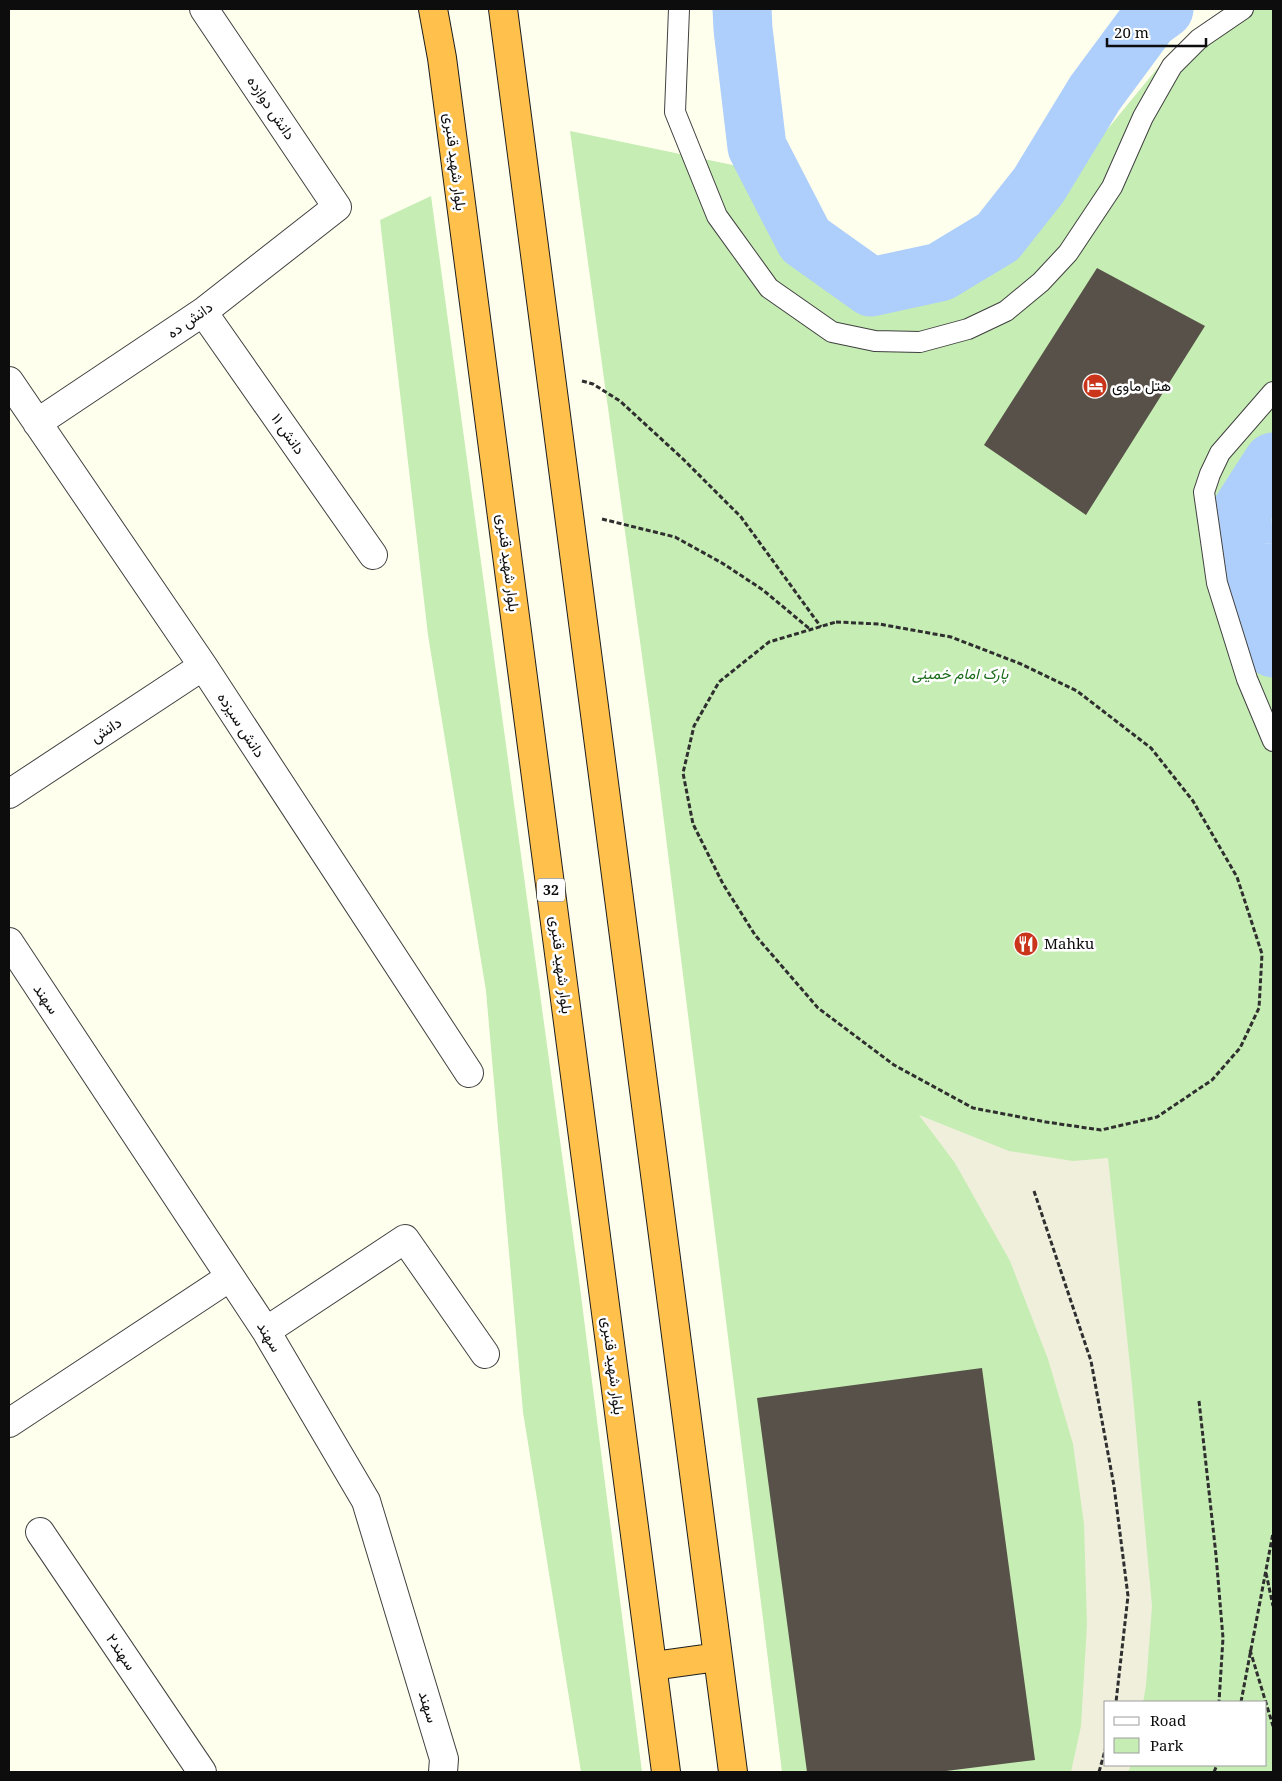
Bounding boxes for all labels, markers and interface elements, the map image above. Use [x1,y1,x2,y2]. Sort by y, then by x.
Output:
scale bar [1107,15,1206,47]
text: 20 m [1114,22,1149,42]
street label: دانش دوازده [242,72,300,144]
street label: بلوار شهید قنبری [439,112,472,212]
street label: دانش ده [163,296,217,343]
hotel icon: هتل ماوی [1082,373,1108,399]
place label: هتل ماوی [1112,375,1171,396]
street label: دانش ۱۱ [267,409,310,459]
street label: بلوار شهید قنبری [492,513,525,613]
park label: پارک امام خمینی [912,663,1009,684]
street label: دانش سیزده [212,688,270,761]
street label: دانش [86,712,125,748]
road number: 32 [537,878,565,902]
street label: بلوار شهید قنبری [545,915,578,1015]
restaurant icon: Mahku [1013,931,1039,957]
place label: Mahku [1044,933,1095,953]
street label: سهند [29,979,64,1018]
street label: بلوار شهید قنبری [597,1316,630,1416]
street label: سهند [253,1317,287,1356]
street label: سهند۲ [102,1629,141,1674]
street label: سهند [415,1688,443,1725]
legend [1104,1701,1267,1766]
text: Road [1150,1710,1186,1730]
text: Park [1150,1735,1184,1755]

